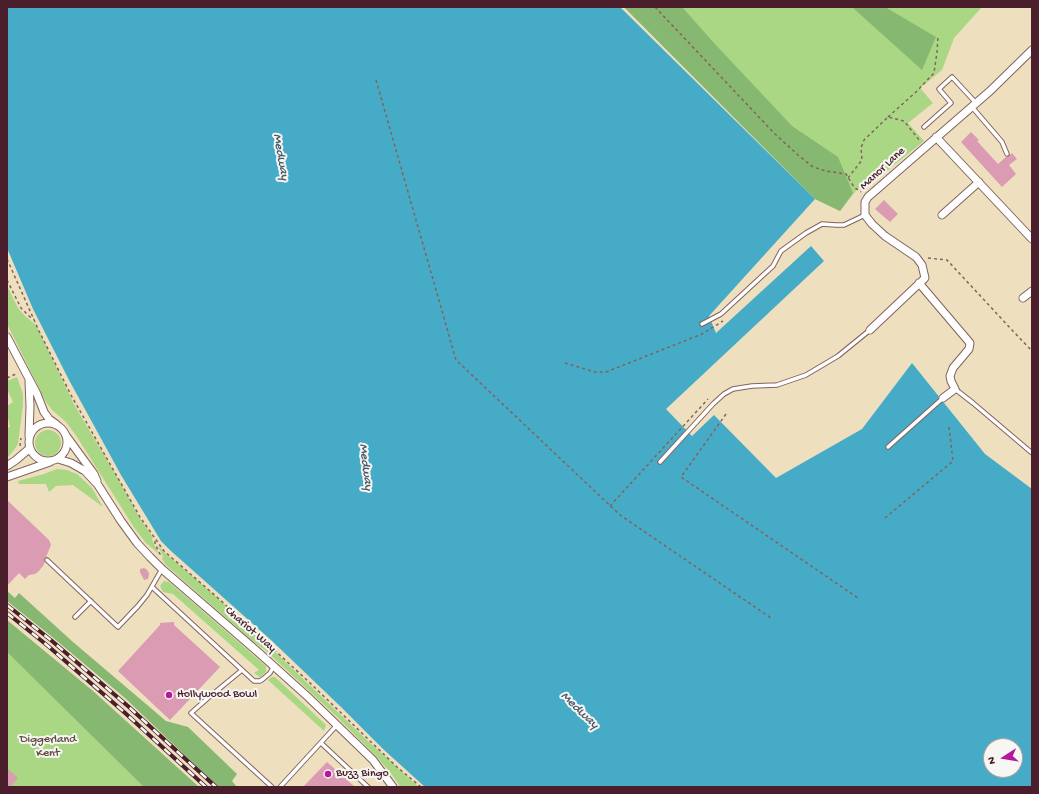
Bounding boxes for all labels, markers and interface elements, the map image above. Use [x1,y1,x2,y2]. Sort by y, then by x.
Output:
water label: Medway [268,132,292,182]
street label: Manor Lane [857,144,909,194]
water label: Medway [354,443,376,491]
street label: Chariot Way [221,604,279,656]
place label: Hollywood Bowl [177,688,257,702]
water label: Medway [557,689,601,733]
marker: Hollywood Bowl [164,690,174,700]
park label: Diggerland Kent [20,733,76,761]
north arrow [983,738,1023,778]
text: N [986,756,999,765]
place label: Buzz Bingo [336,767,389,781]
marker: Buzz Bingo [323,769,333,779]

